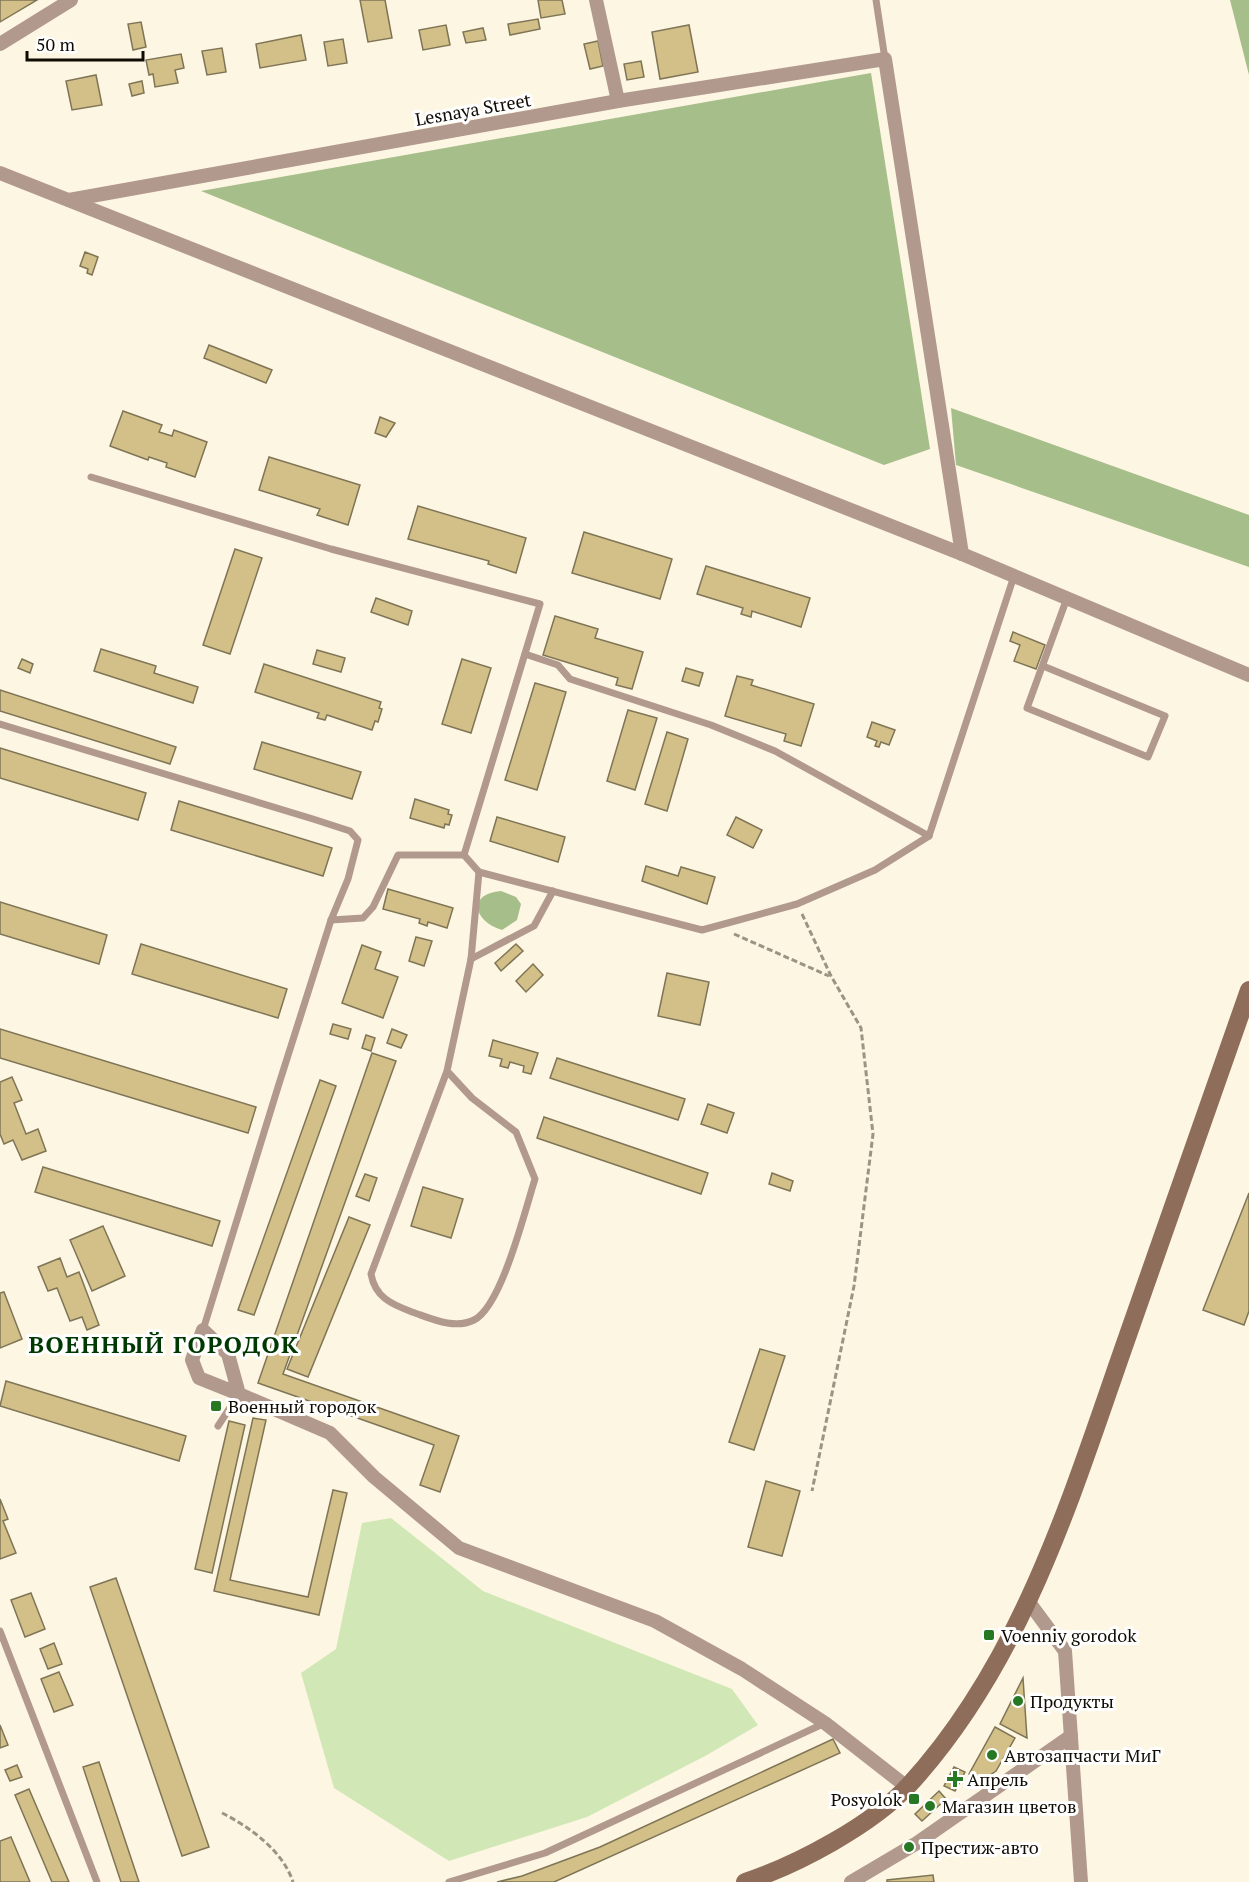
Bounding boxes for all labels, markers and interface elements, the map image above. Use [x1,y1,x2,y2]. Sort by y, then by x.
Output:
scale bar [27,24,142,62]
text: 50 m [36,32,76,56]
street label: Lesnaya Street [413,87,533,131]
district label: ВОЕННЫЙ ГОРОДОК [28,1328,300,1360]
place label: Военный городок [228,1394,377,1418]
marker: Военный городок [209,1399,223,1413]
place label: Voenniy gorodok [1001,1623,1137,1647]
marker: Voenniy gorodok [982,1628,996,1642]
place label: Продукты [1030,1689,1114,1713]
marker: Продукты [1011,1694,1025,1708]
place label: Автозапчасти МиГ [1004,1743,1161,1767]
marker: Автозапчасти МиГ [985,1748,999,1762]
place label: Апрель [967,1767,1028,1791]
marker: Апрель [948,1772,962,1786]
place label: Posyolok [831,1787,903,1811]
marker: Posyolok [907,1792,921,1806]
place label: Магазин цветов [942,1794,1076,1818]
marker: Магазин цветов [923,1799,937,1813]
place label: Престиж-авто [921,1835,1039,1859]
marker: Престиж-авто [902,1840,916,1854]

